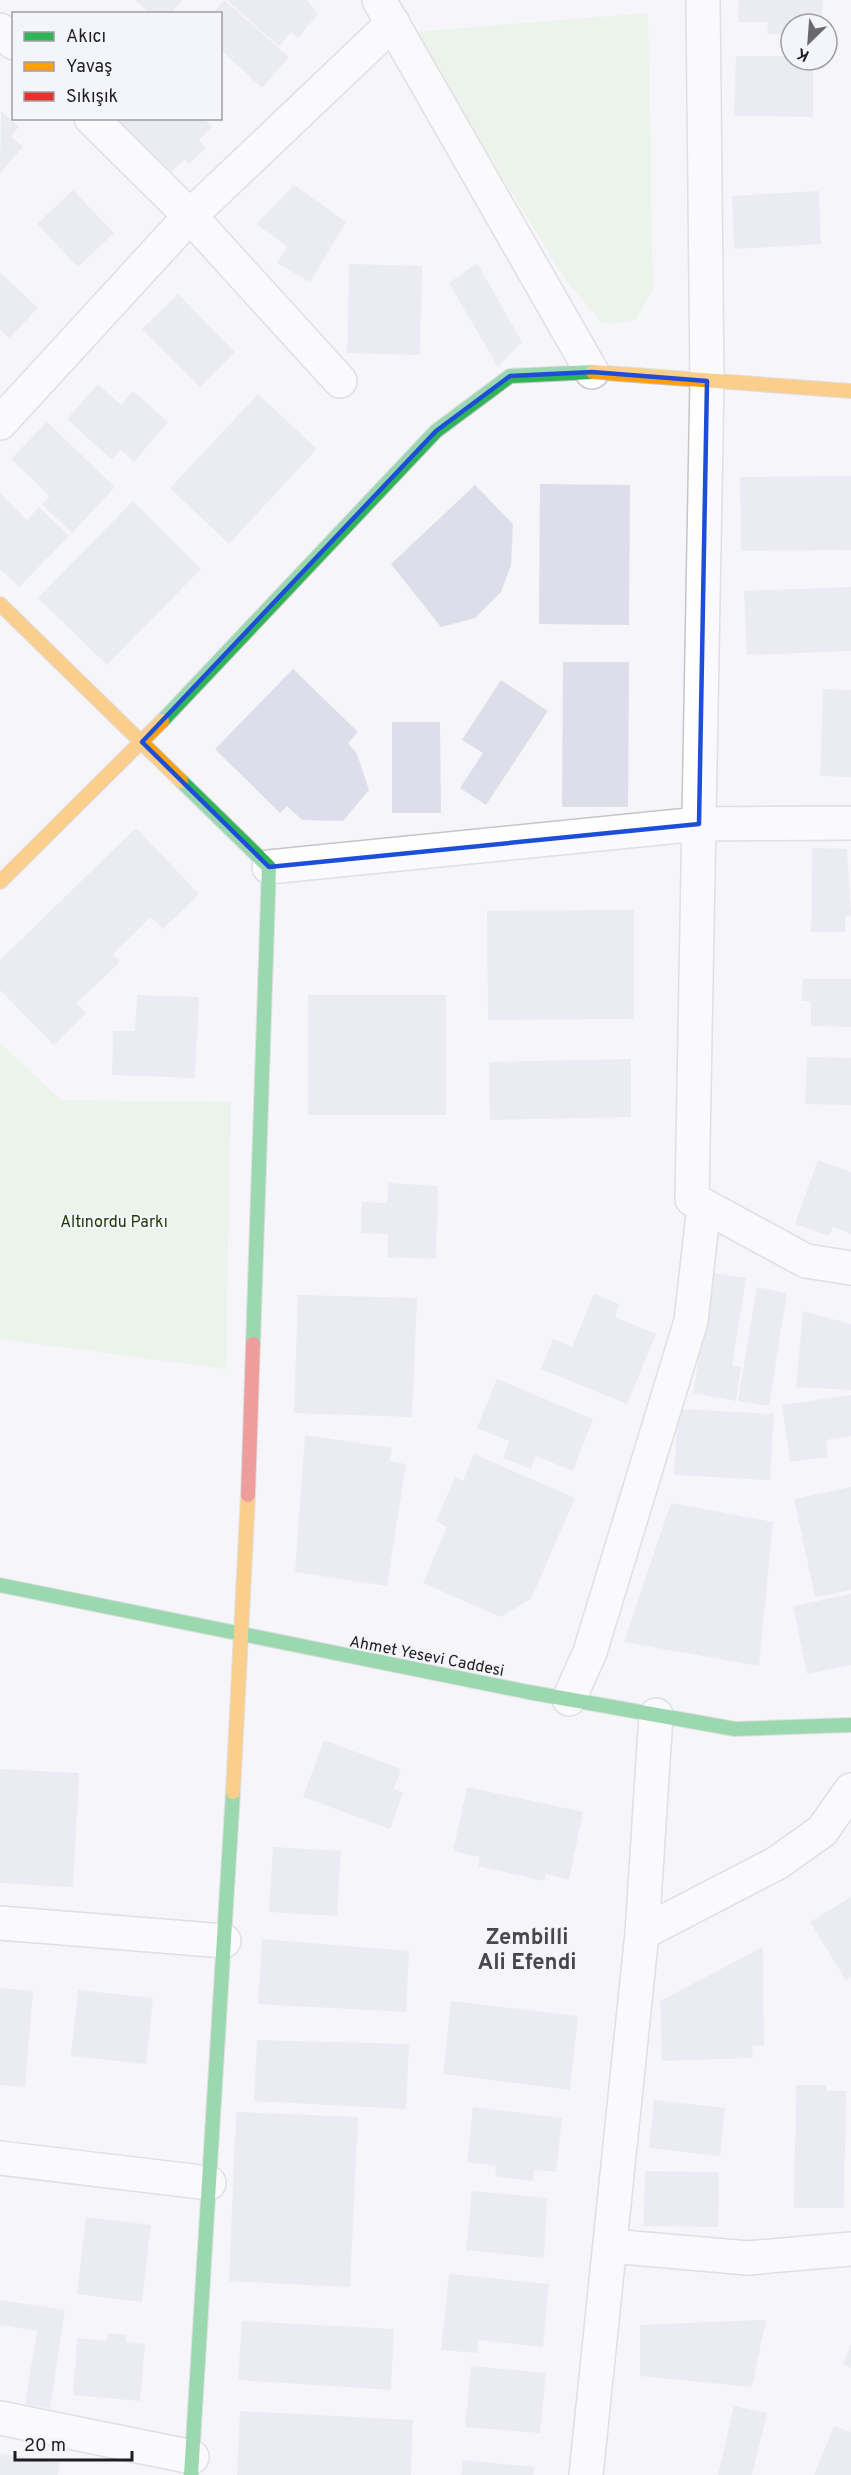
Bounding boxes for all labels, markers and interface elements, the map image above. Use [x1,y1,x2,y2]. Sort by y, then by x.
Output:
legend [12,12,222,120]
north arrow [779,12,839,72]
text: Akıcı [66,26,106,49]
text: K [794,42,813,65]
text: Yavaş [66,56,112,79]
text: Sıkışık [66,86,118,109]
park label: Altınordu Parkı [60,1213,168,1233]
street label: Ahmet Yesevi Caddesi [347,1632,506,1682]
district label: Zembilli Ali Efendi [477,1925,577,1977]
scale bar [15,2424,132,2462]
text: 20 m [24,2435,66,2458]

